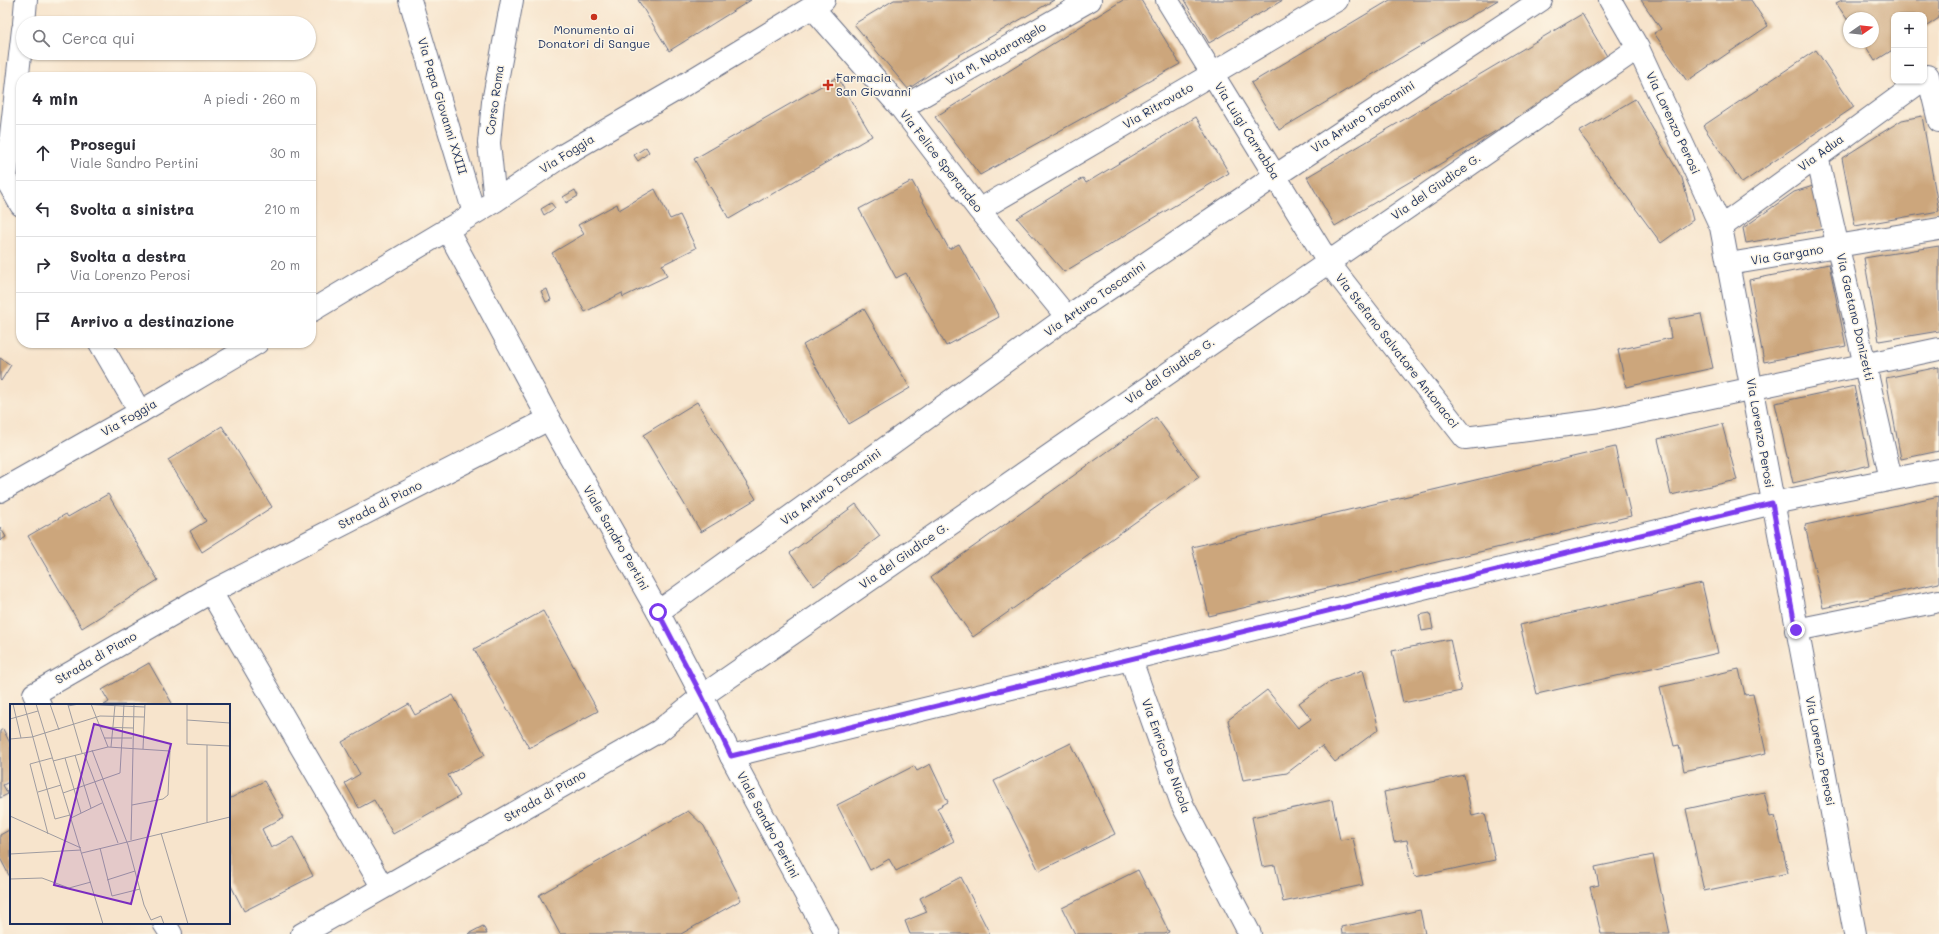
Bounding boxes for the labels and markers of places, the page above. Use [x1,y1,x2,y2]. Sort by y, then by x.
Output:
marker: Monumento ai Donatori di Sangue [589,12,599,22]
place label: Monumento ai Donatori di Sangue [538,21,650,51]
place label: Farmacia San Giovanni [836,69,911,99]
marker: Farmacia San Giovanni [823,80,833,90]

